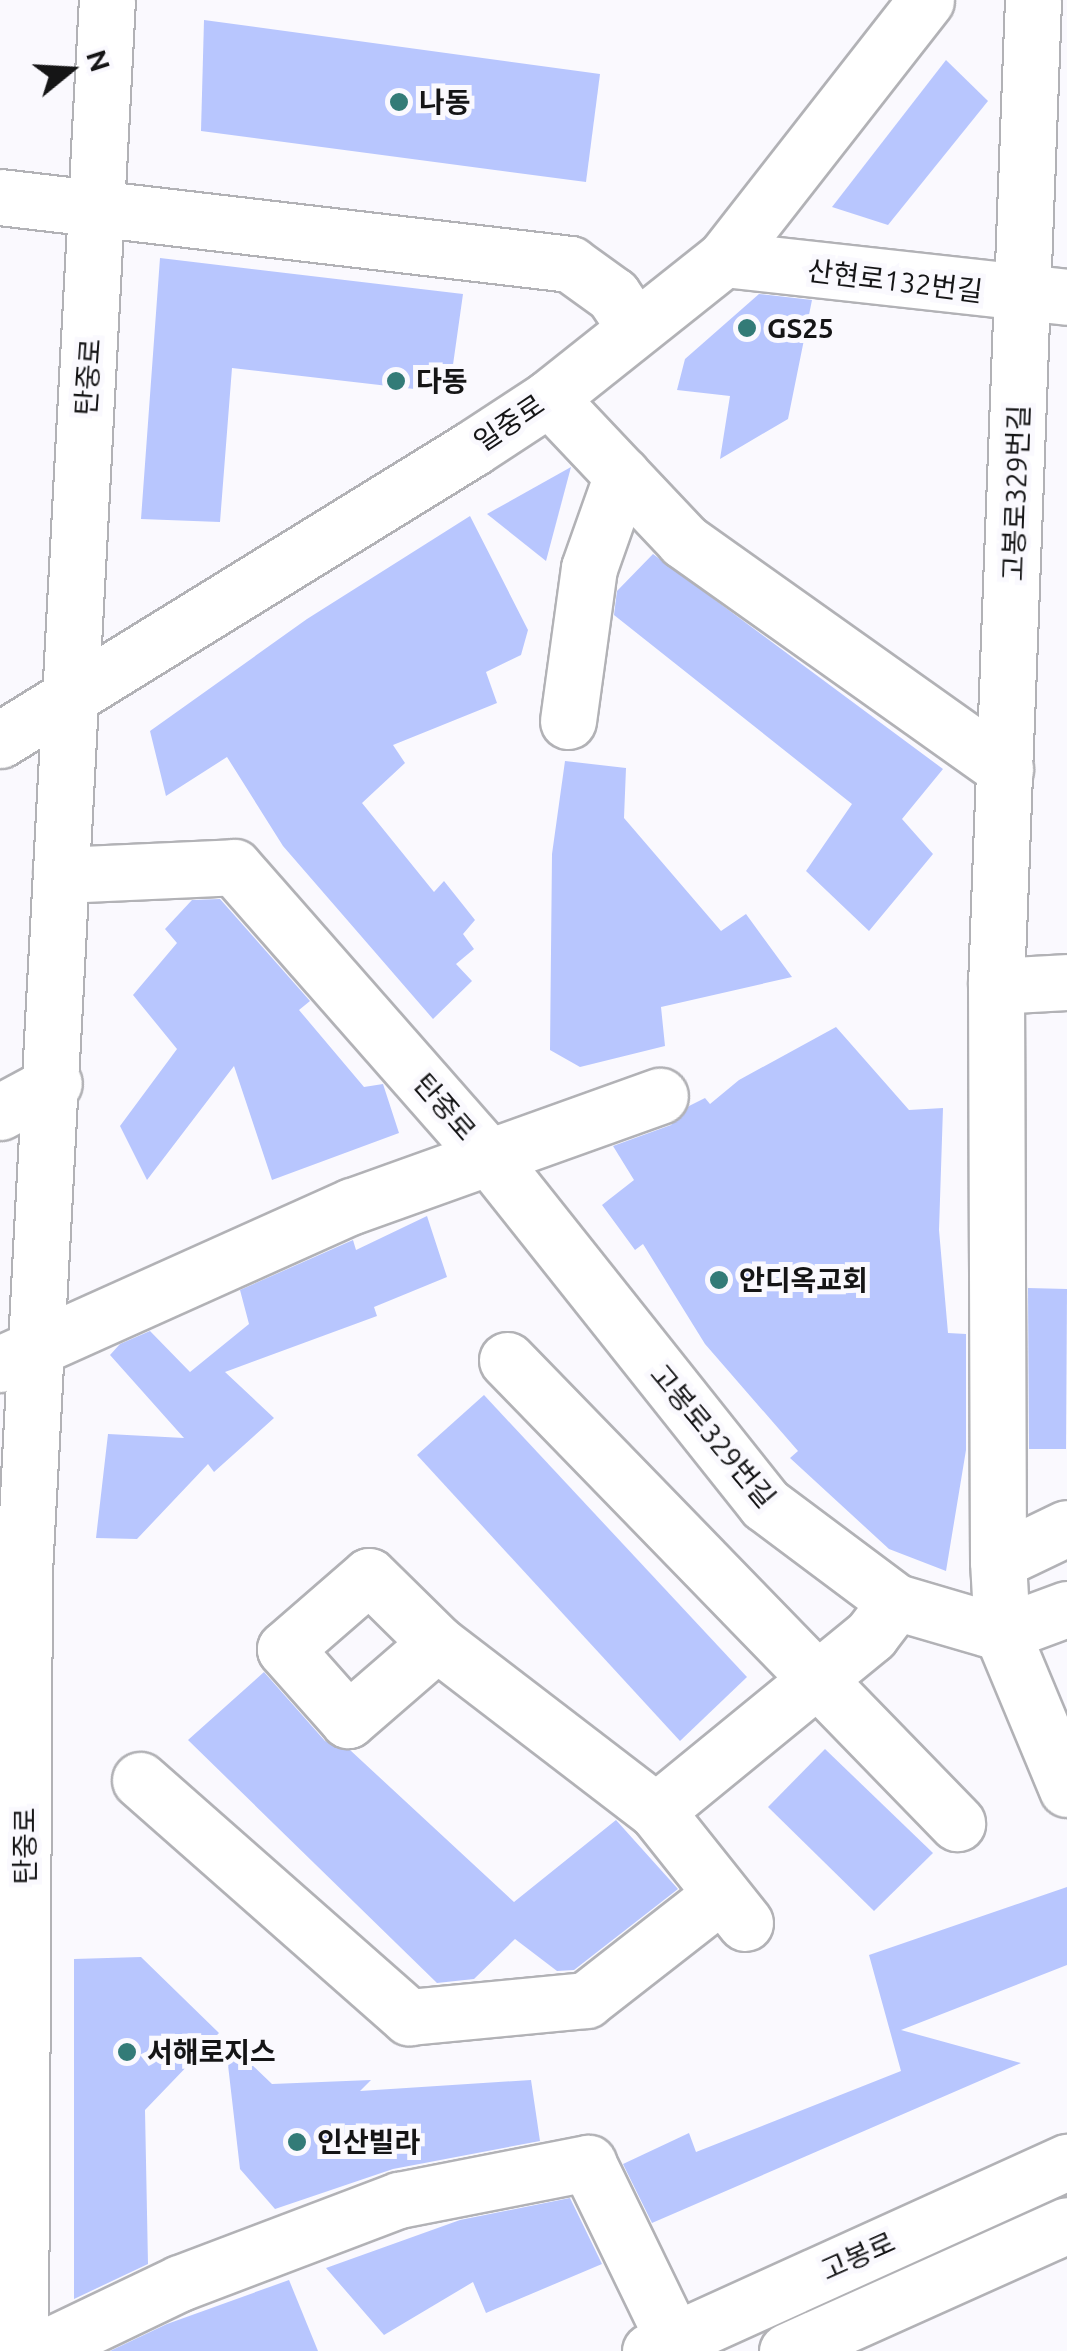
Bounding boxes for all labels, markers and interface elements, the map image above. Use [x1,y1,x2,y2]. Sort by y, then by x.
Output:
north arrow [20,20,120,120]
text: N [81,46,117,75]
place label: 나동 [419,85,471,119]
marker: 나동 [388,91,410,113]
street label: 산현로132번길 [806,254,984,308]
place label: GS25 [767,311,834,345]
marker: GS25 [736,317,758,339]
street label: 탄중로 [69,337,107,417]
place label: 다동 [416,364,468,398]
marker: 다동 [385,370,407,392]
street label: 일중로 [468,387,550,459]
street label: 고봉로329번길 [996,404,1036,582]
street label: 탄중로 [407,1067,483,1147]
place label: 안디옥교회 [739,1263,868,1297]
marker: 안디옥교회 [708,1269,730,1291]
street label: 고봉로329번길 [644,1358,782,1514]
street label: 탄중로 [8,1807,42,1885]
place label: 서해로지스 [147,2035,276,2069]
marker: 서해로지스 [116,2041,138,2063]
place label: 인산빌라 [317,2125,420,2159]
marker: 인산빌라 [286,2131,308,2153]
street label: 고봉로 [816,2225,900,2287]

